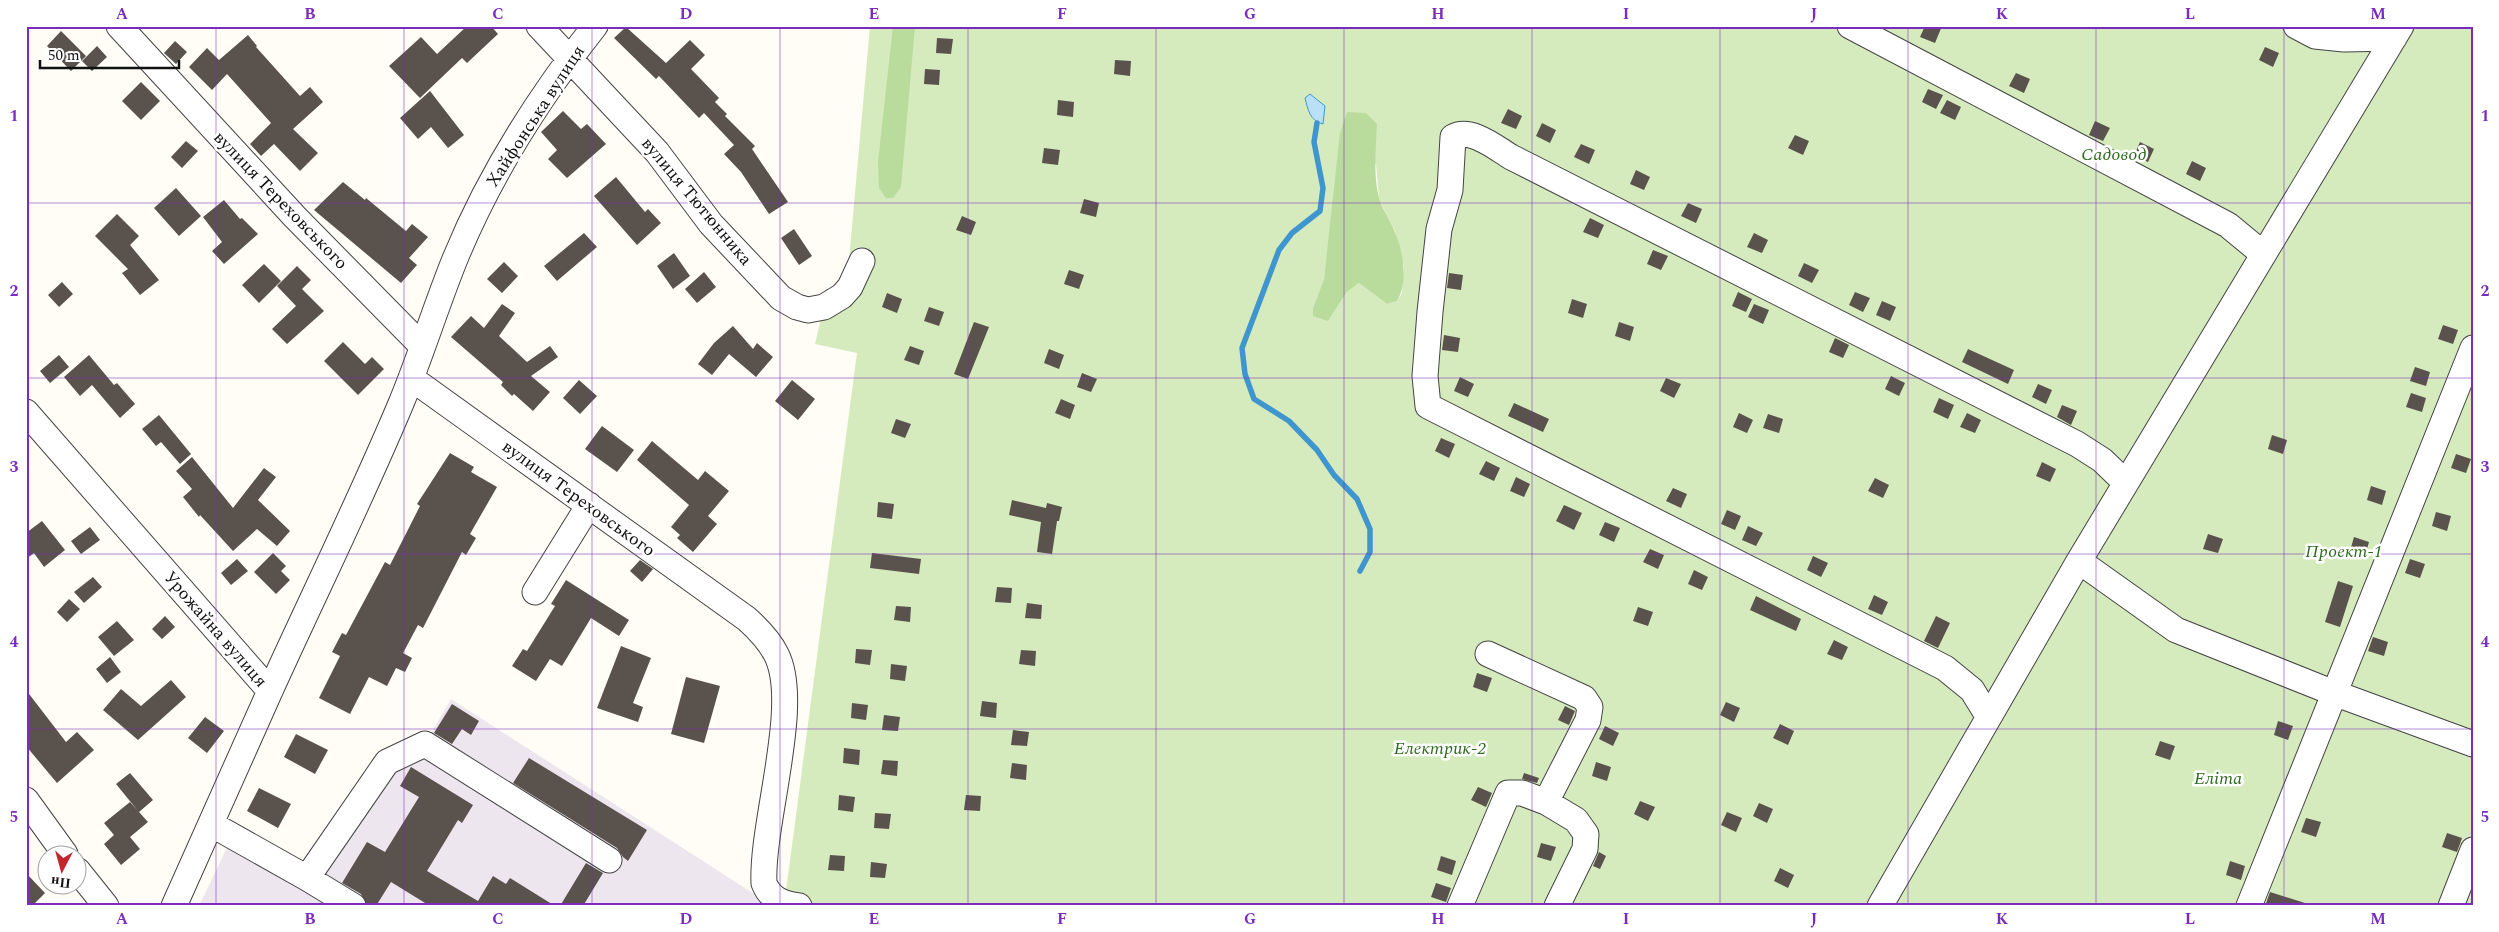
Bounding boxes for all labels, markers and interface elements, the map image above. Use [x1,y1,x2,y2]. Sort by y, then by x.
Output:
text: A [116,2,129,26]
text: B [304,2,316,26]
text: C [492,2,504,26]
text: D [680,2,693,26]
text: E [869,2,879,26]
text: F [1057,2,1067,26]
text: G [1244,2,1256,26]
text: H [1431,2,1445,26]
text: I [1623,2,1629,26]
text: J [1811,2,1818,26]
text: K [1996,2,2009,26]
text: L [2185,2,2195,26]
text: M [2370,2,2386,26]
scale bar [40,38,179,70]
street label: Хайфонська вулиця [479,40,592,193]
text: 50 m [48,44,80,67]
text: 1 [10,104,18,128]
text: 1 [2481,104,2489,128]
street label: вулиця Тереховського [207,125,354,276]
street label: вулиця Тютюнника [635,131,759,272]
park label: Садовод [2081,141,2147,168]
text: 2 [10,279,19,303]
text: 2 [2481,279,2490,303]
street label: вулиця Тереховського [496,433,661,563]
text: 3 [10,455,19,479]
text: 3 [2481,455,2490,479]
park label: Проект-1 [2305,538,2383,565]
street label: Урожайна вулиця [157,565,274,694]
text: 4 [10,630,19,654]
text: 4 [2481,630,2490,654]
park label: Електрик-2 [1394,735,1486,762]
park label: Еліта [2194,765,2242,792]
text: 5 [10,805,18,829]
text: 5 [2481,805,2489,829]
north arrow [38,844,88,894]
text: Пн [49,871,72,894]
text: A [116,907,129,931]
text: B [304,907,316,931]
text: C [492,907,504,931]
text: D [680,907,693,931]
text: E [869,907,879,931]
text: F [1057,907,1067,931]
text: G [1244,907,1256,931]
text: H [1431,907,1445,931]
text: I [1623,907,1629,931]
text: J [1811,907,1818,931]
text: K [1996,907,2009,931]
text: L [2185,907,2195,931]
text: M [2370,907,2386,931]

